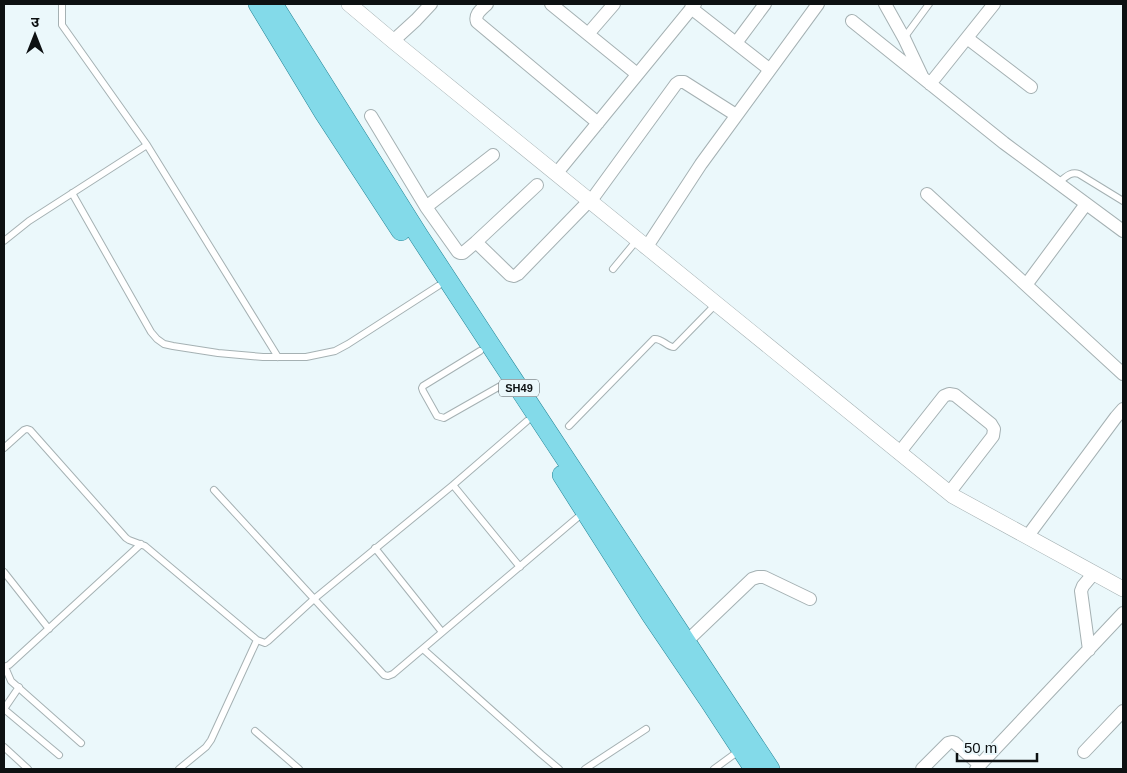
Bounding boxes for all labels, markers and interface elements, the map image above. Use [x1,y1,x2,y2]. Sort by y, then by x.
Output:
north arrow [10,10,60,60]
text: उ [31,14,40,30]
road number: SH49 [499,379,539,396]
scale bar [957,730,1037,762]
text: 50 m [964,739,997,756]

